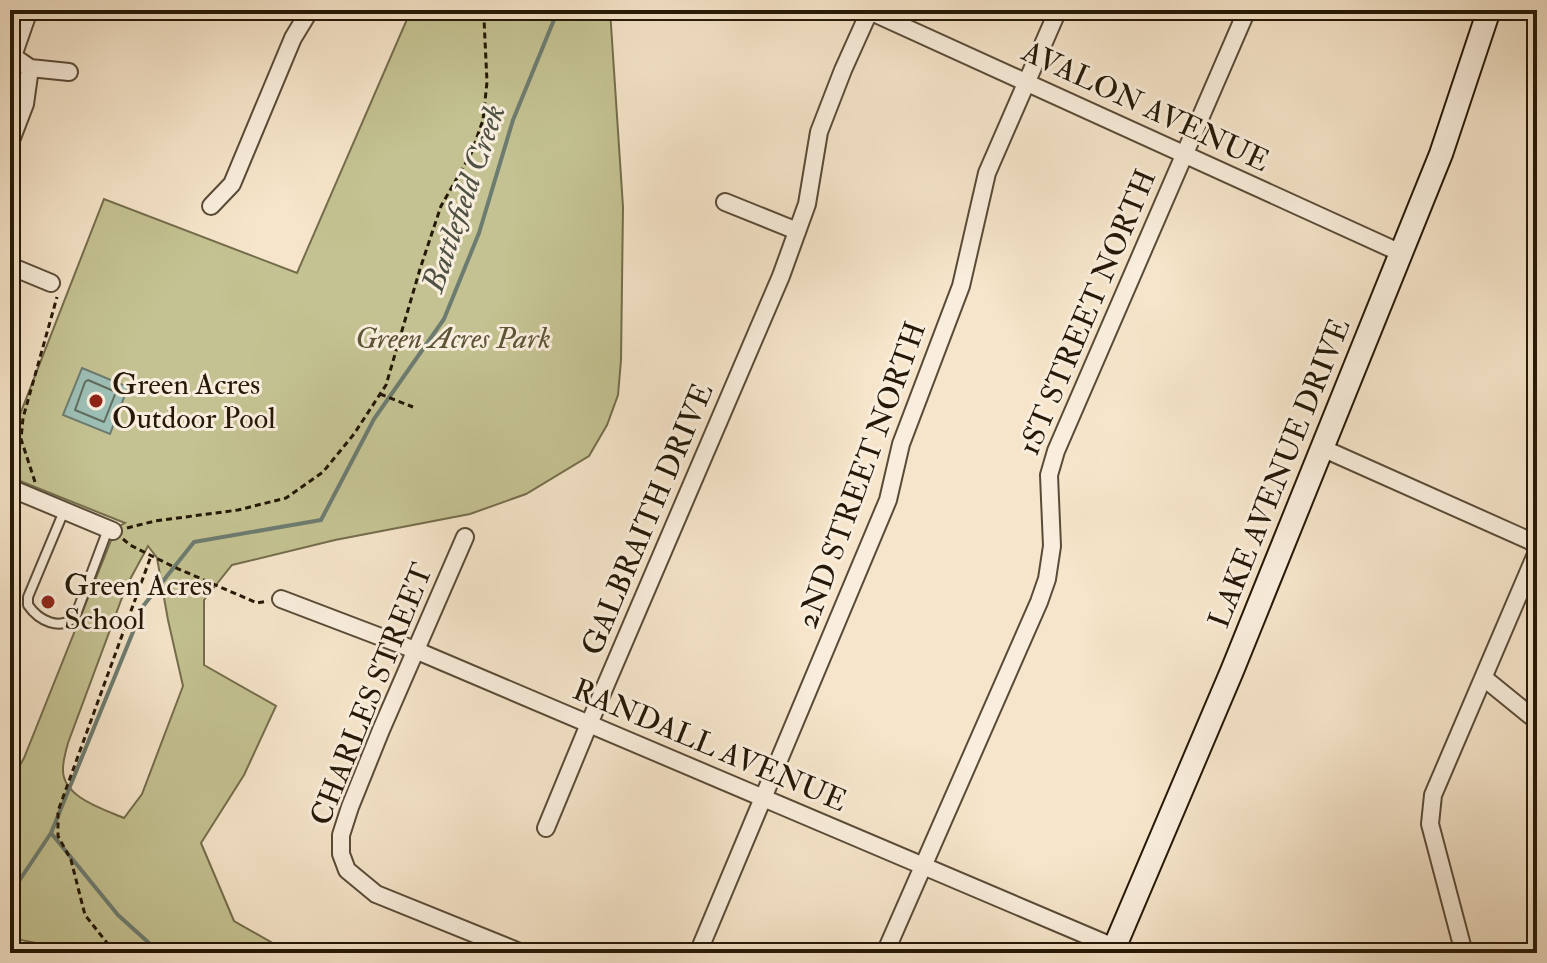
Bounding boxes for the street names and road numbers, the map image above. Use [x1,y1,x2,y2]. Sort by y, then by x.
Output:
street label: AVALON AVENUE [1015,33,1275,180]
street label: 1ST STREET NORTH [1011,164,1164,460]
street label: LAKE AVENUE DRIVE [1200,313,1359,633]
street label: 2ND STREET NORTH [789,317,934,633]
street label: GALBRAITH DRIVE [573,378,721,661]
street label: CHARLES STREET [302,558,441,831]
street label: RANDALL AVENUE [567,671,852,820]

